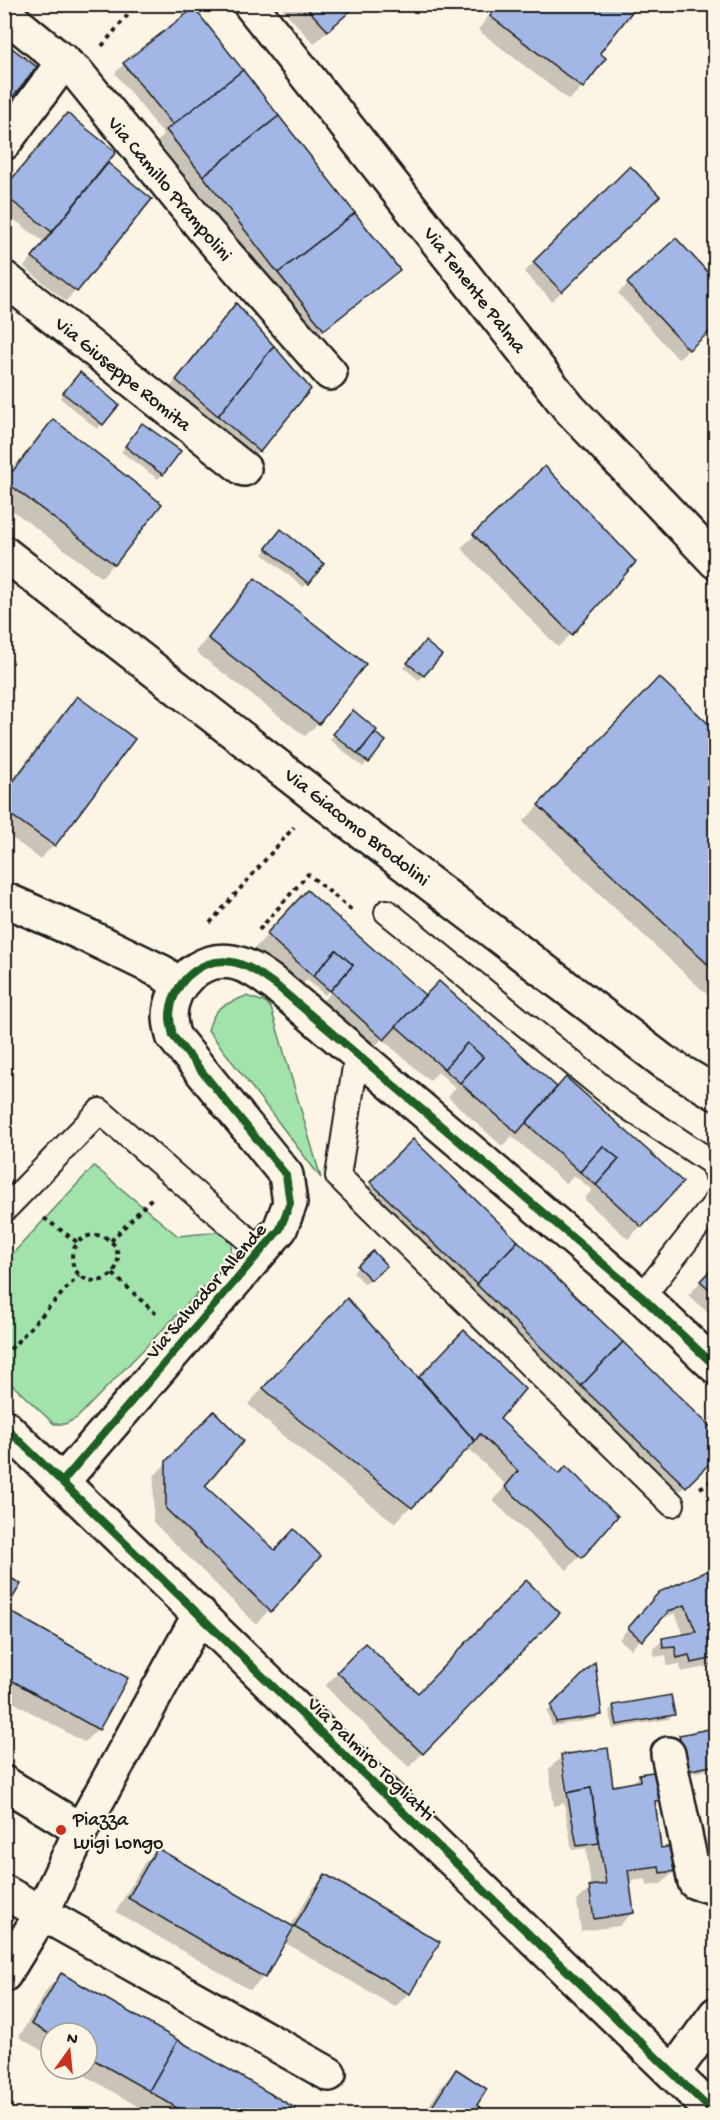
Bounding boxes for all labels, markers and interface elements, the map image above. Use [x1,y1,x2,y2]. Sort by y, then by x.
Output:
street label: Via Camillo Prampolini [100,112,236,267]
street label: Via Tenente Palma [416,223,530,360]
street label: Via Giuseppe Romita [48,313,195,438]
street label: Via Giacomo Brodolini [278,764,433,893]
street label: Via Salvador Allende [142,1219,273,1366]
street label: Via Palmiro Togliatti [300,1693,438,1827]
place label: Piazza Luigi Longo [72,1810,163,1856]
marker: Piazza Luigi Longo [54,1823,68,1837]
north arrow [39,2021,99,2081]
text: N [64,2029,80,2051]

